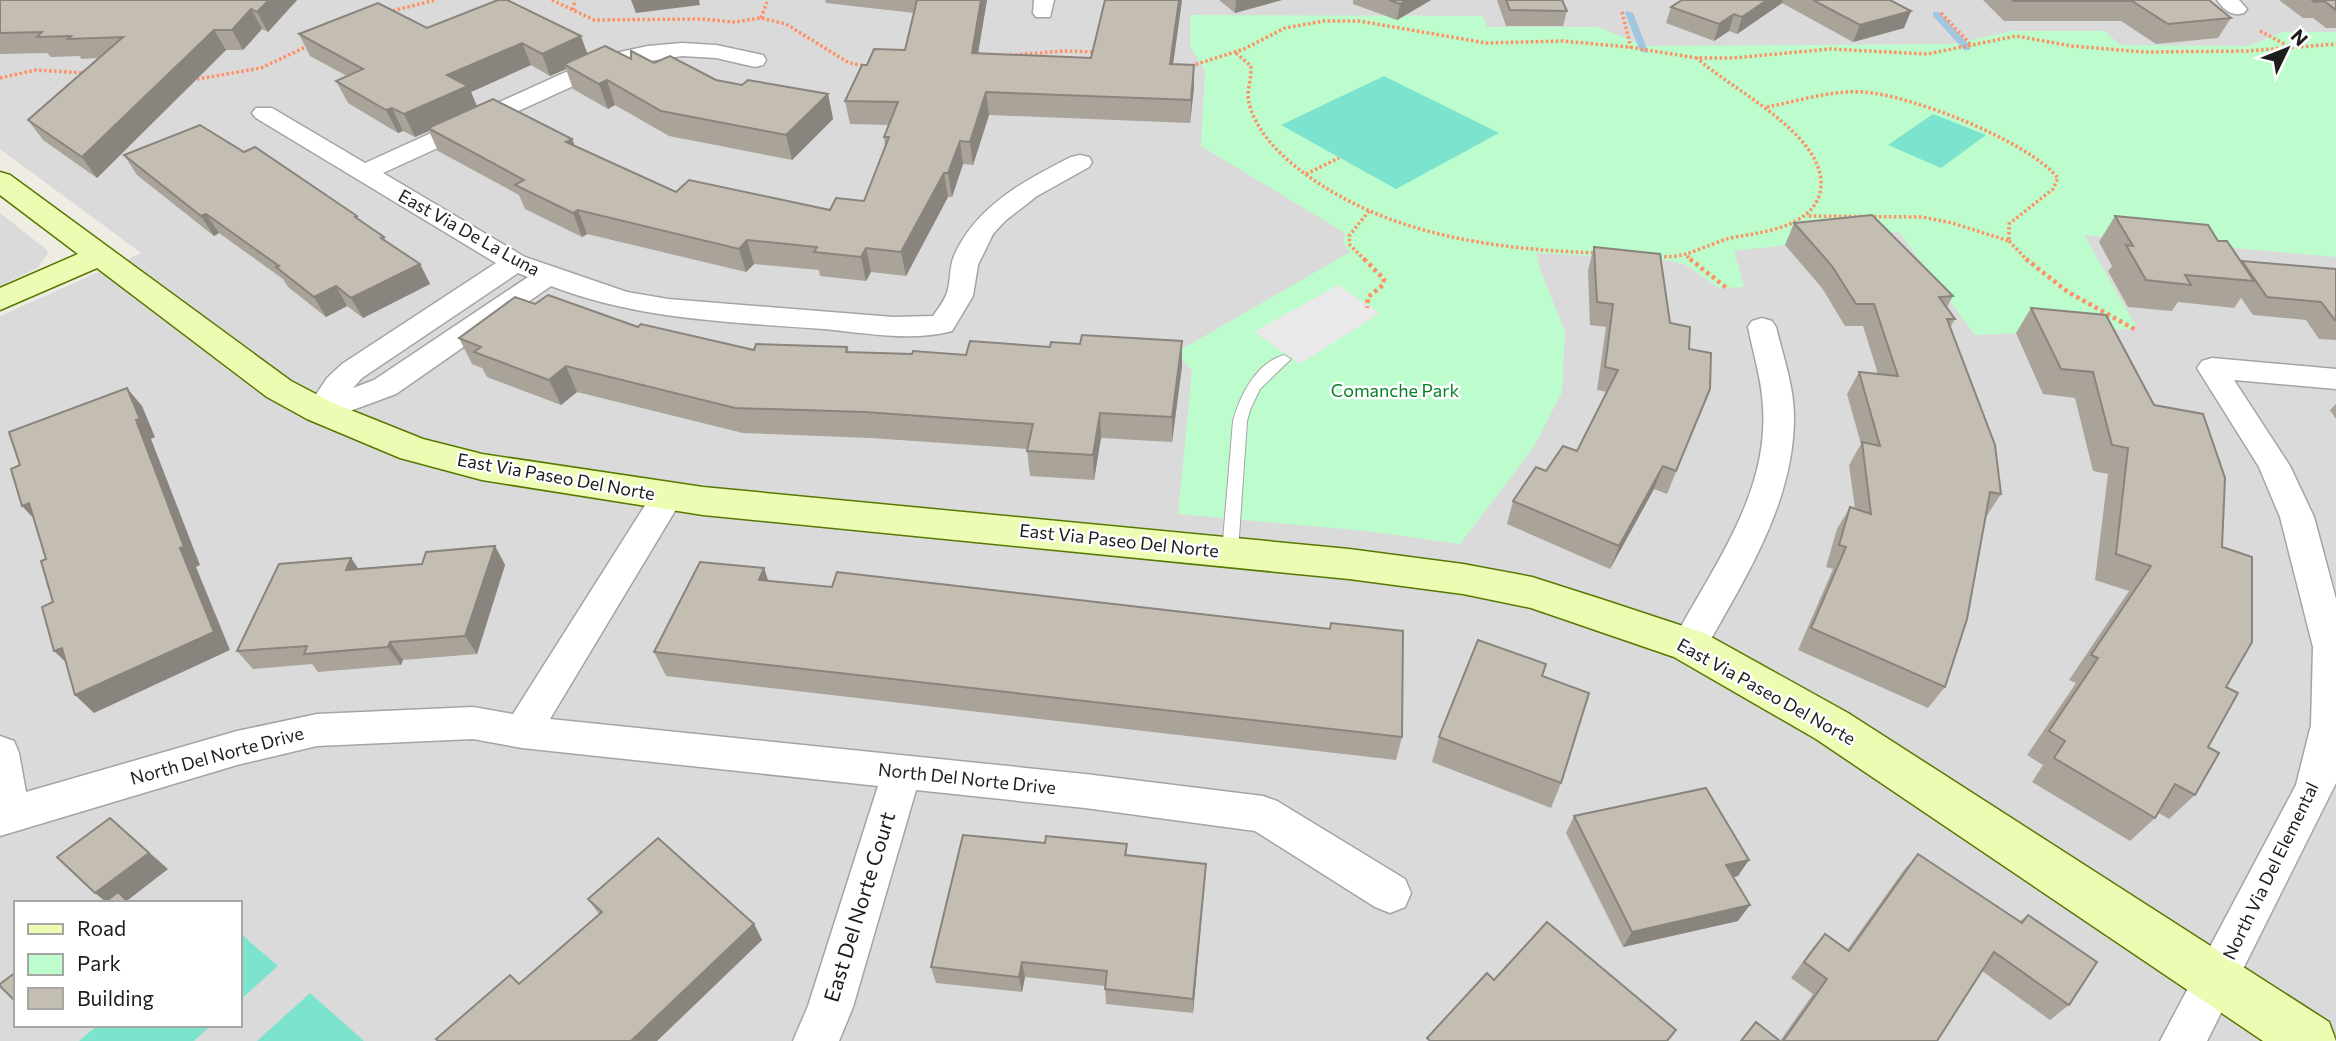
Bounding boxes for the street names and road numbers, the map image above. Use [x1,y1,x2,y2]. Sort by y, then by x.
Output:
street label: East Via De La Luna [395,184,544,280]
street label: East Via Paseo Del Norte [456,448,657,504]
street label: East Via Paseo Del Norte [1018,519,1220,561]
street label: East Via Paseo Del Norte [1673,633,1860,749]
street label: North Del Norte Drive [128,721,306,789]
street label: North Del Norte Drive [877,758,1057,798]
street label: North Via Del Elemental [2217,778,2323,963]
street label: East Del Norte Court [818,808,899,1005]

